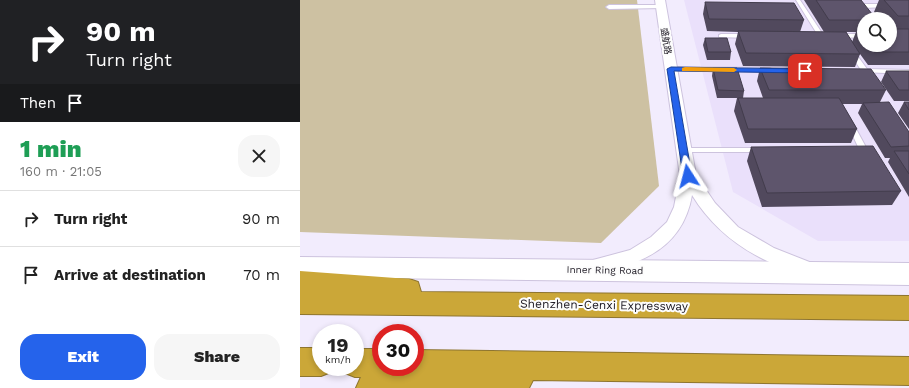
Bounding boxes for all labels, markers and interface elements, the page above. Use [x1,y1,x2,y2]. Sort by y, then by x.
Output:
map controls [857,12,897,52]
button: search [857,12,897,52]
text: 90 m [86,15,156,48]
icon: right [20,16,72,68]
street label: 盛航路 [659,27,674,55]
text: Turn right [86,49,172,70]
pin [788,54,822,88]
icon: arrive [794,60,816,82]
icon: arrive [64,92,86,114]
text: Then [20,94,56,112]
text: 1 min [20,135,82,163]
button: close [238,135,280,177]
position arrow [667,155,709,197]
text: 160 m · 21:05 [20,164,102,179]
icon: right [20,208,42,230]
text: Turn right [54,210,127,228]
text: 90 m [242,210,280,228]
icon: arrive [20,264,42,286]
street label: Inner Ring Road [566,264,644,276]
text: Arrive at destination [54,266,206,284]
text: 70 m [243,266,280,284]
street label: Shenzhen-Cenxi Expressway [520,297,689,313]
speed limit sign: 30 [372,324,424,376]
text: 19 [328,333,348,357]
button: Exit [20,334,146,380]
button: Share [154,334,280,380]
text: km/h [325,354,351,365]

